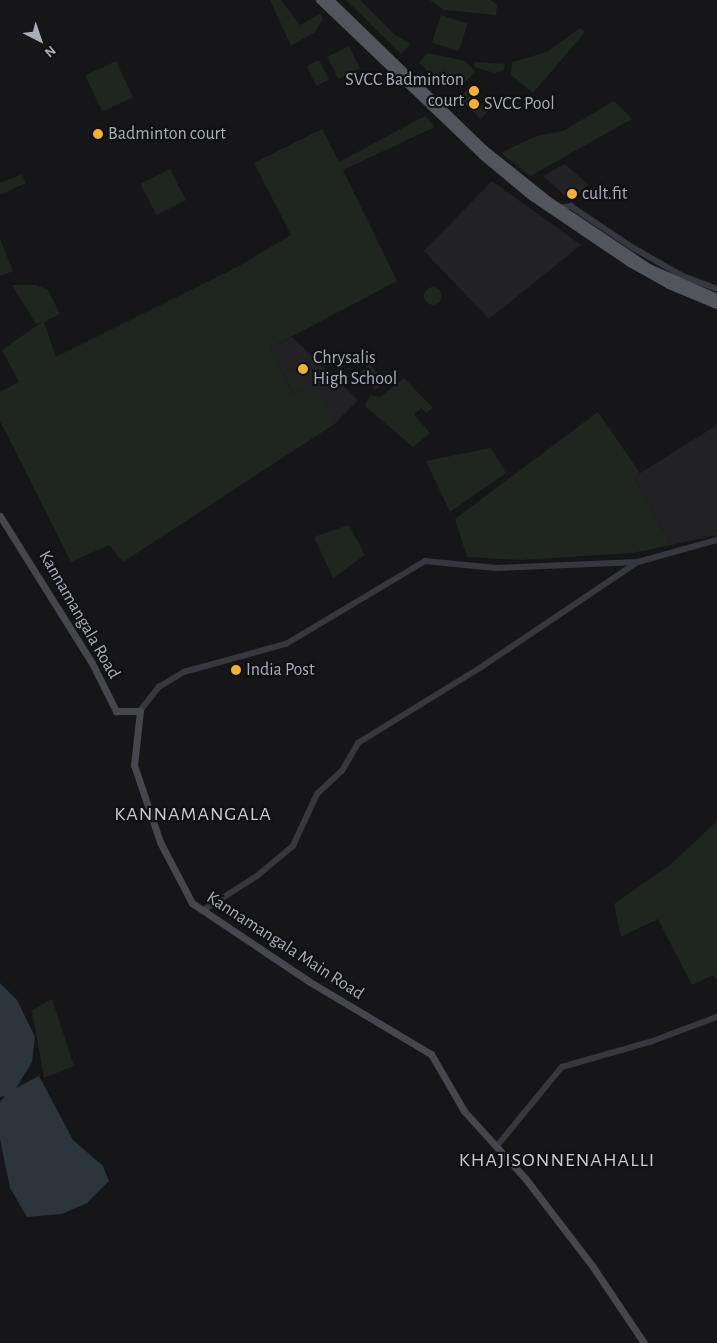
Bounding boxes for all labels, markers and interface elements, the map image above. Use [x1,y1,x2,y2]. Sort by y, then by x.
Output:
north arrow [15,15,65,65]
text: N [42,43,58,60]
place label: SVCC Badminton court [345,70,464,112]
marker: SVCC Badminton court [468,85,480,97]
place label: SVCC Pool [484,93,555,115]
marker: SVCC Pool [468,98,480,110]
place label: Badminton court [108,123,226,145]
marker: Badminton court [92,128,104,140]
place label: cult.fit [582,183,628,205]
marker: cult.fit [566,188,578,200]
place label: Chrysalis High School [313,348,397,390]
marker: Chrysalis High School [297,363,309,375]
street label: Kannamangala Road [34,547,124,683]
place label: India Post [246,659,315,681]
marker: India Post [230,664,242,676]
district label: KANNAMANGALA [113,802,273,826]
street label: Kannamangala Main Road [202,887,368,1005]
district label: KHAJISONNENAHALLI [457,1148,657,1172]

